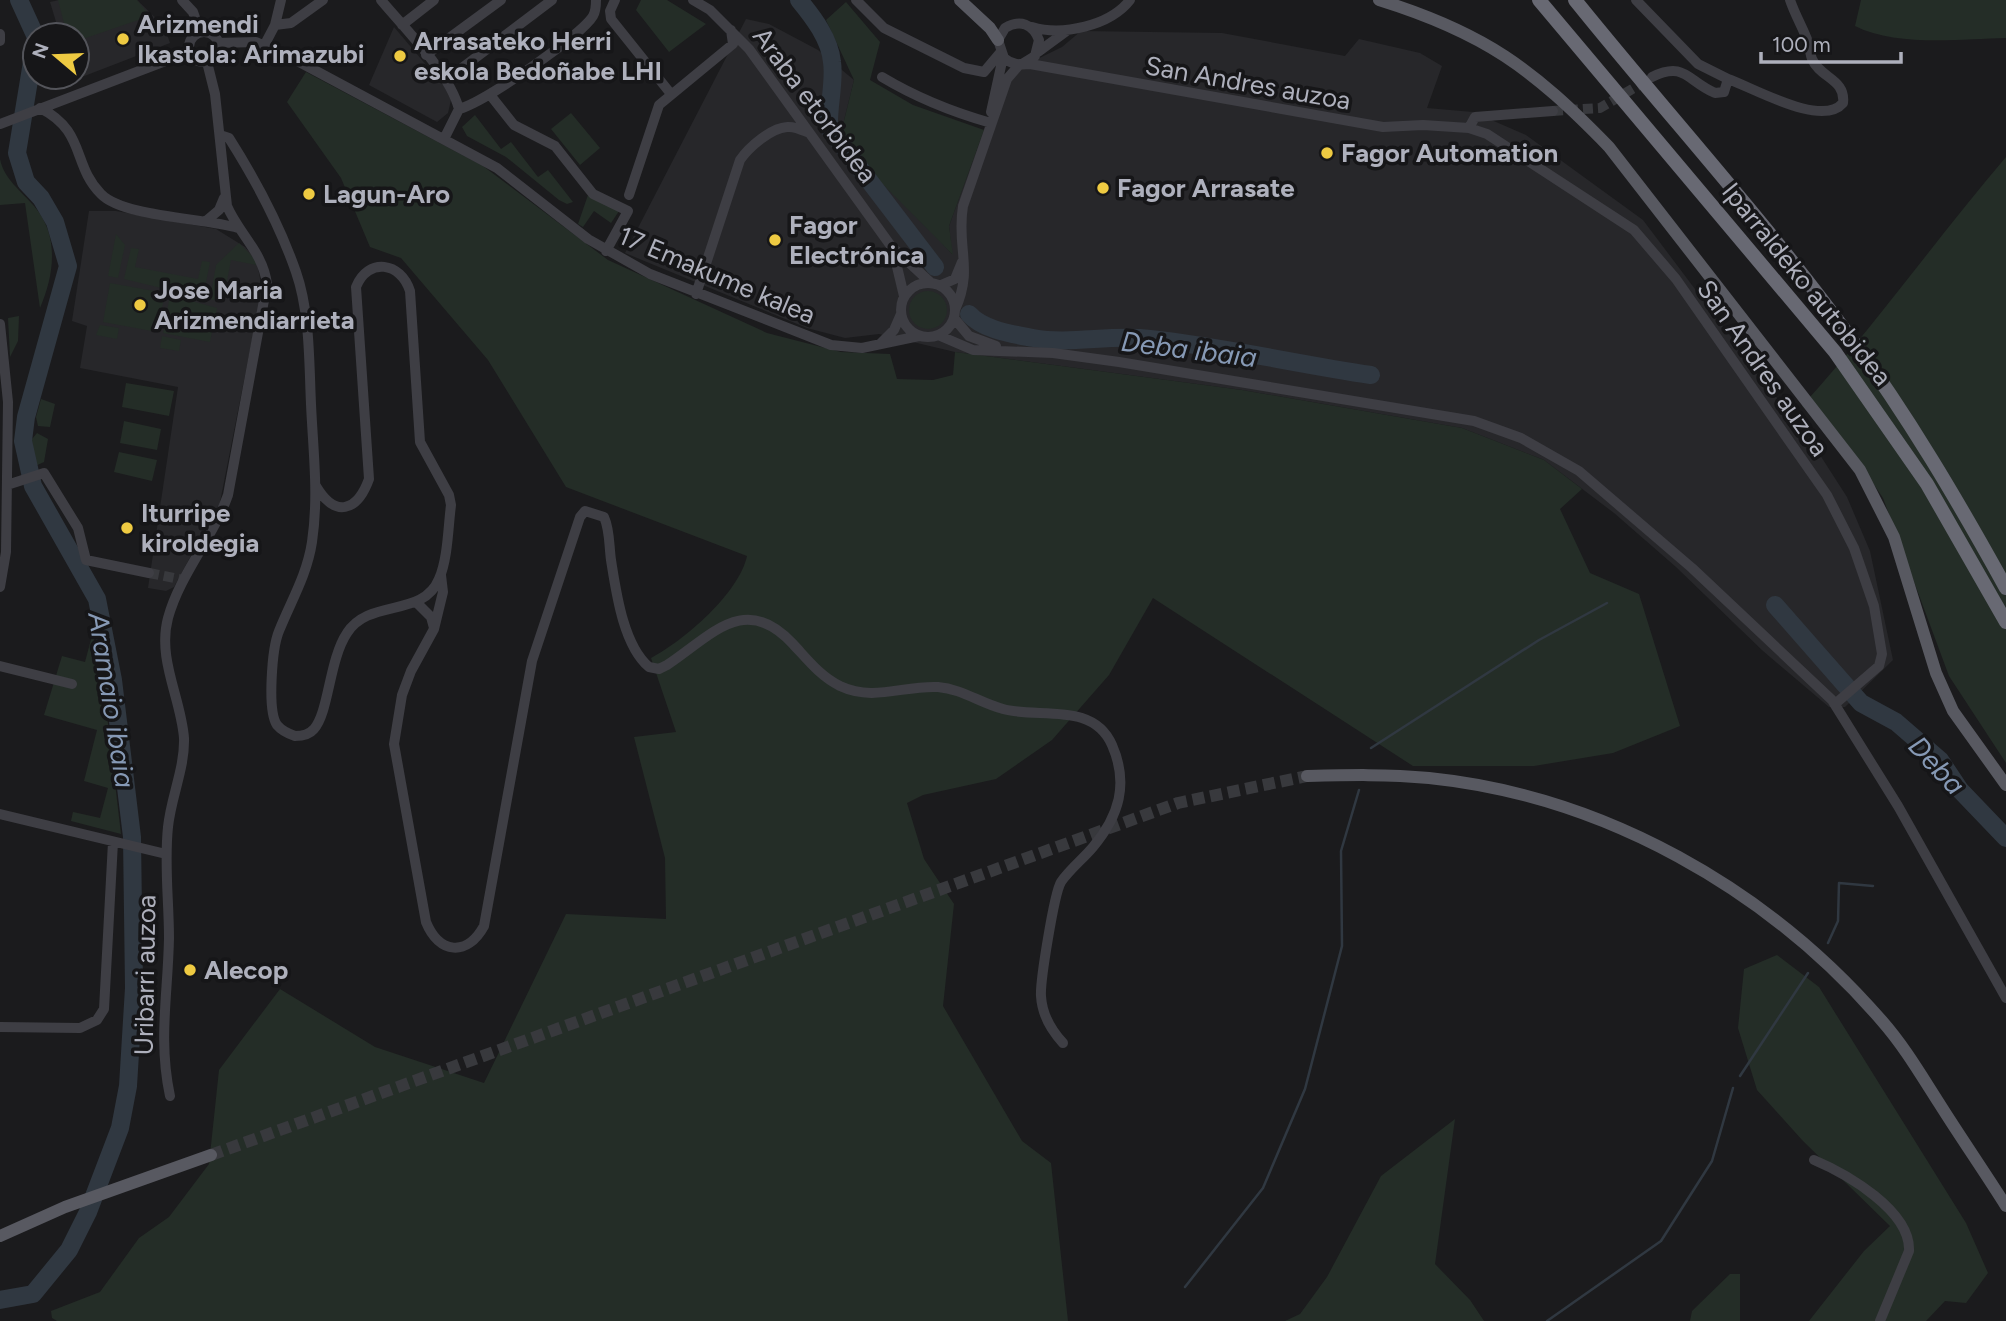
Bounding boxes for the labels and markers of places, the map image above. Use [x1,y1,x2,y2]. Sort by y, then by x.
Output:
place label: Arizmendi Ikastola: Arimazubi [137,8,365,70]
place label: Arrasateko Herri eskola Bedoñabe LHI [414,25,662,87]
marker: Arizmendi Ikastola: Arimazubi [115,31,131,47]
marker: Arrasateko Herri eskola Bedoñabe LHI [392,48,408,64]
place label: Fagor Automation [1341,137,1558,169]
marker: Fagor Automation [1319,145,1335,161]
place label: Fagor Arrasate [1117,172,1295,204]
place label: Lagun-Aro [323,178,450,210]
marker: Fagor Arrasate [1095,180,1111,196]
marker: Lagun-Aro [301,186,317,202]
place label: Fagor Electrónica [789,209,924,271]
marker: Fagor Electrónica [767,232,783,248]
place label: Jose Maria Arizmendiarrieta [154,274,355,336]
marker: Jose Maria Arizmendiarrieta [132,297,148,313]
place label: Iturripe kiroldegia [141,497,259,559]
marker: Iturripe kiroldegia [119,520,135,536]
place label: Alecop [204,954,288,986]
marker: Alecop [182,962,198,978]

